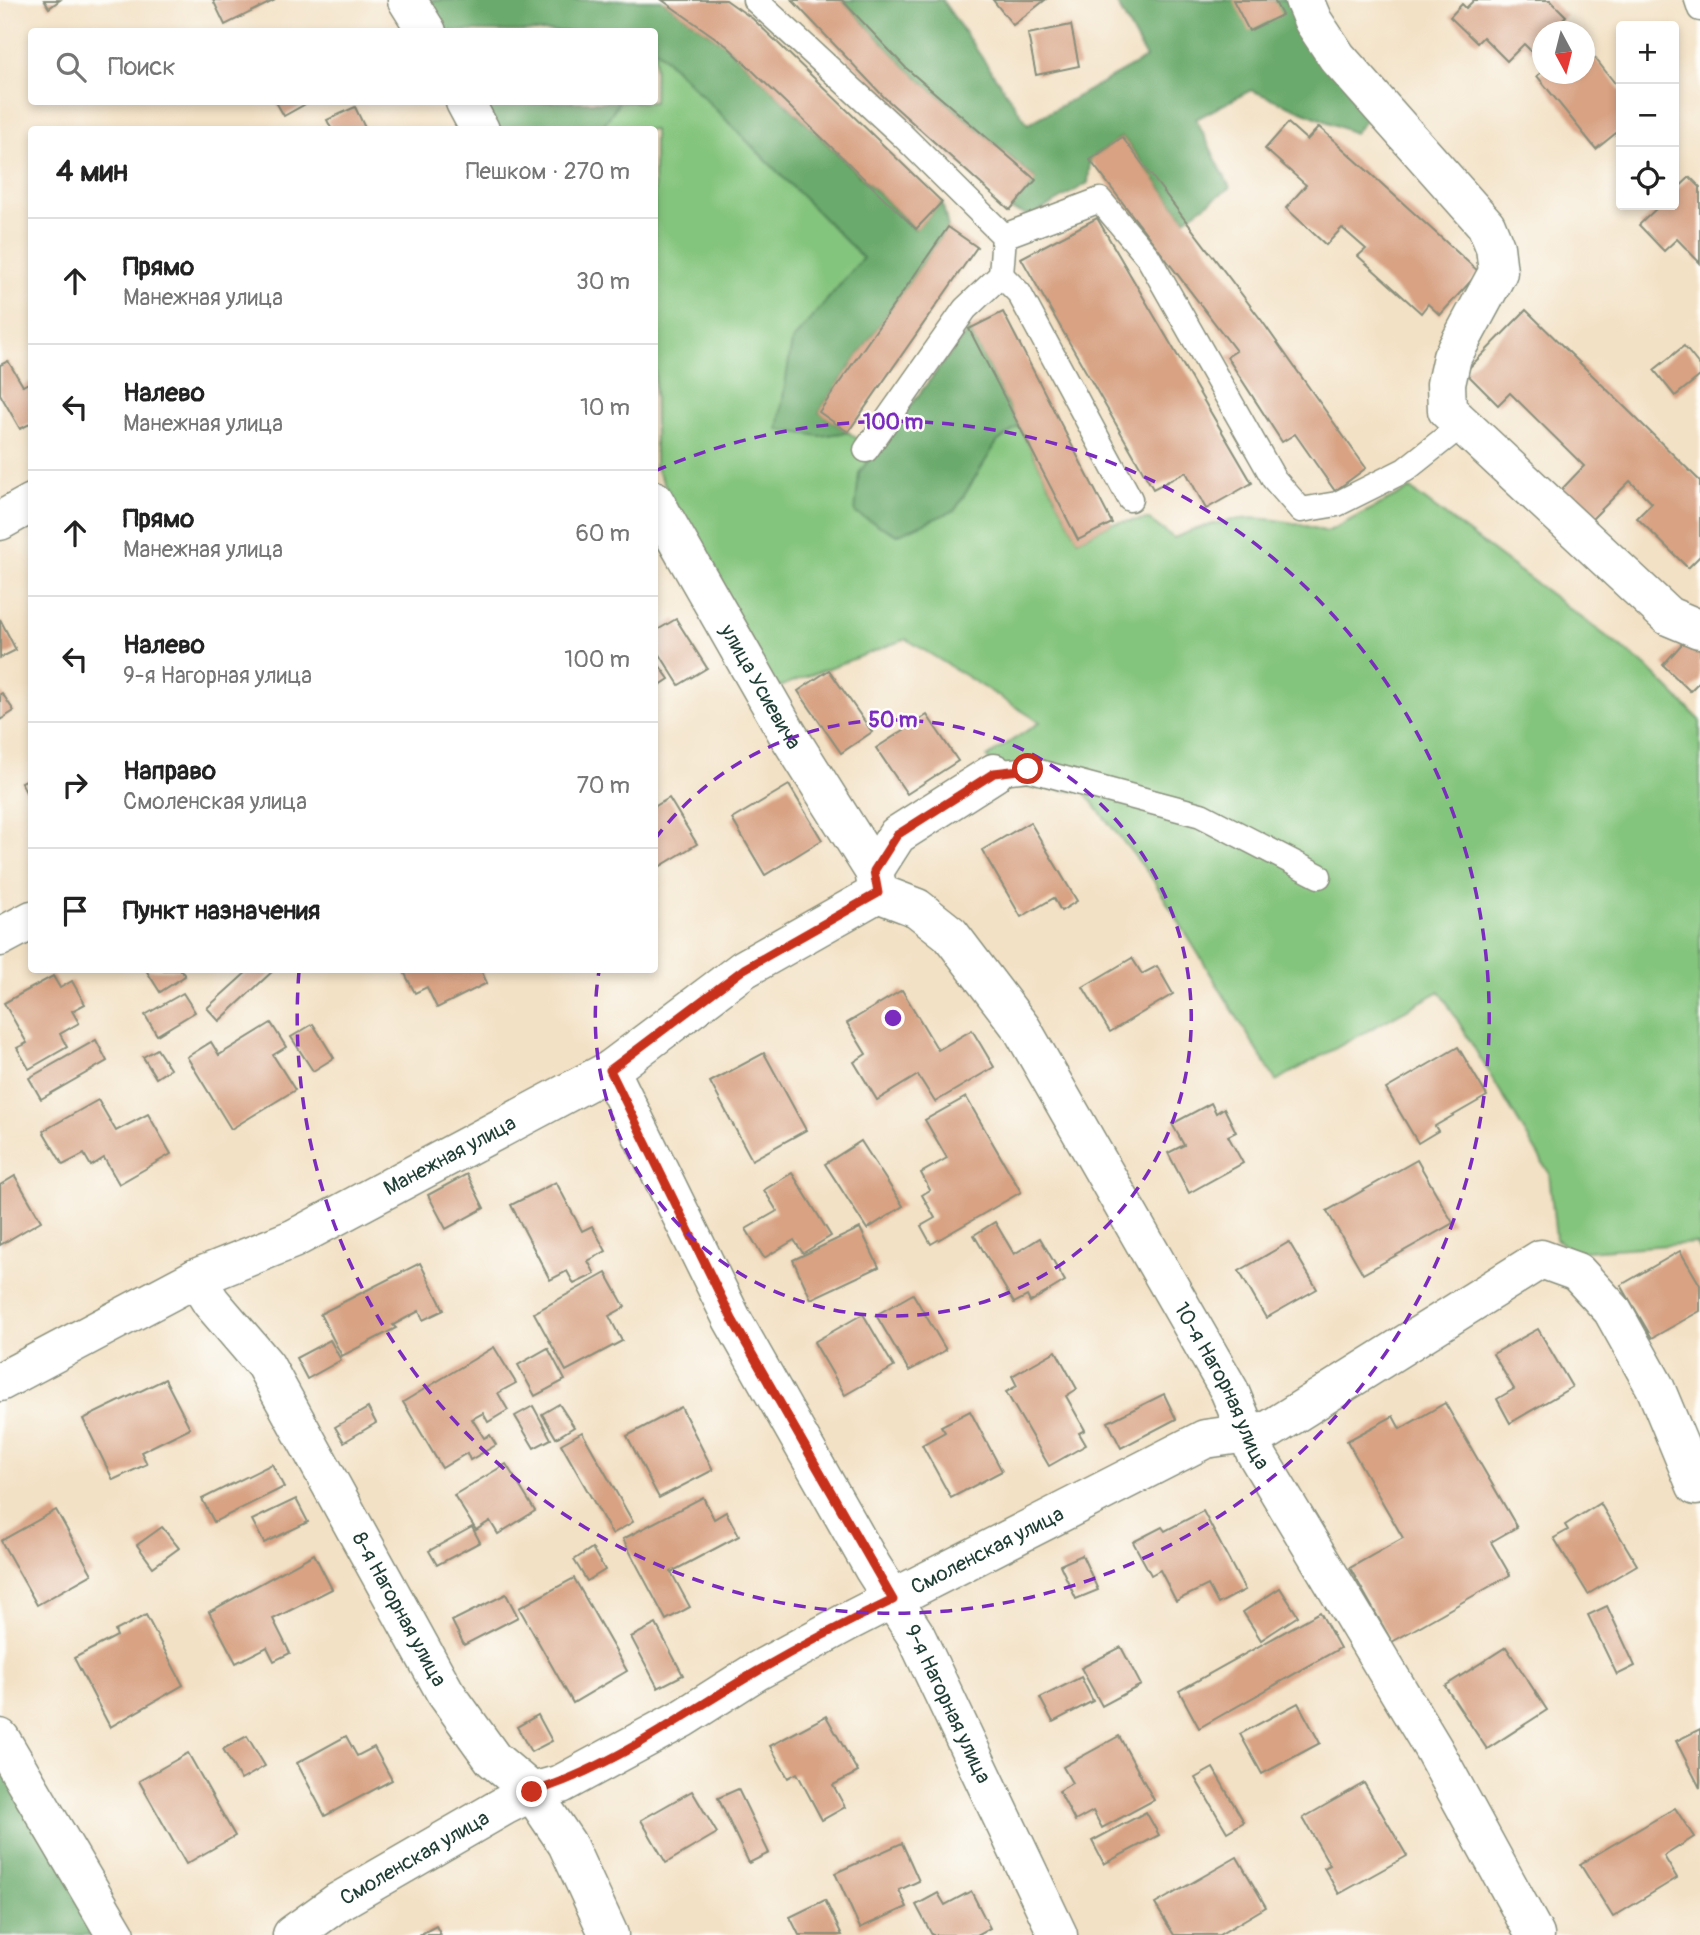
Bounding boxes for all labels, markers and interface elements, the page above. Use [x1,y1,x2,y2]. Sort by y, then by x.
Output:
north arrow [1532,21,1595,84]
map controls [1616,21,1679,210]
button: + [1616,21,1679,84]
search box [28,28,658,105]
icon: search [52,48,90,86]
text: Поиск [108,51,176,83]
button: − [1616,84,1679,147]
button: locate [1616,147,1679,210]
text: 4 мин [56,153,128,190]
text: Пешком · 270 m [466,157,630,186]
text: Прямо [123,251,194,283]
icon: ahead [56,262,94,300]
text: 30 m [576,267,630,296]
text: Манежная улица [123,283,283,312]
text: Налево [123,377,205,409]
icon: left [56,388,94,426]
text: 10 m [580,393,630,422]
text: Манежная улица [123,409,283,438]
text: 100 m [863,409,923,436]
text: Прямо [123,503,194,535]
icon: ahead [56,514,94,552]
text: 60 m [575,519,630,548]
text: Манежная улица [123,535,283,564]
street label: улица Усиевича [714,618,807,754]
text: Налево [123,629,205,661]
icon: left [56,640,94,678]
text: 100 m [564,645,630,674]
text: 9-я Нагорная улица [123,661,312,690]
text: 50 m [869,707,918,734]
route start [1012,753,1043,784]
text: Направо [123,755,216,787]
icon: right [56,766,94,804]
text: 70 m [577,771,630,800]
text: Смоленская улица [123,787,307,816]
icon: arrive [56,892,94,930]
text: Пункт назначения [123,895,320,927]
centre of rings [881,1006,905,1030]
street label: Манежная улица [379,1109,521,1202]
street label: 10-я Нагорная улица [1168,1297,1276,1474]
street label: Смоленская улица [906,1500,1068,1601]
street label: 8-я Нагорная улица [346,1527,453,1691]
street label: 9-я Нагорная улица [899,1619,997,1788]
route end [516,1776,547,1807]
street label: Смоленская улица [335,1804,494,1911]

